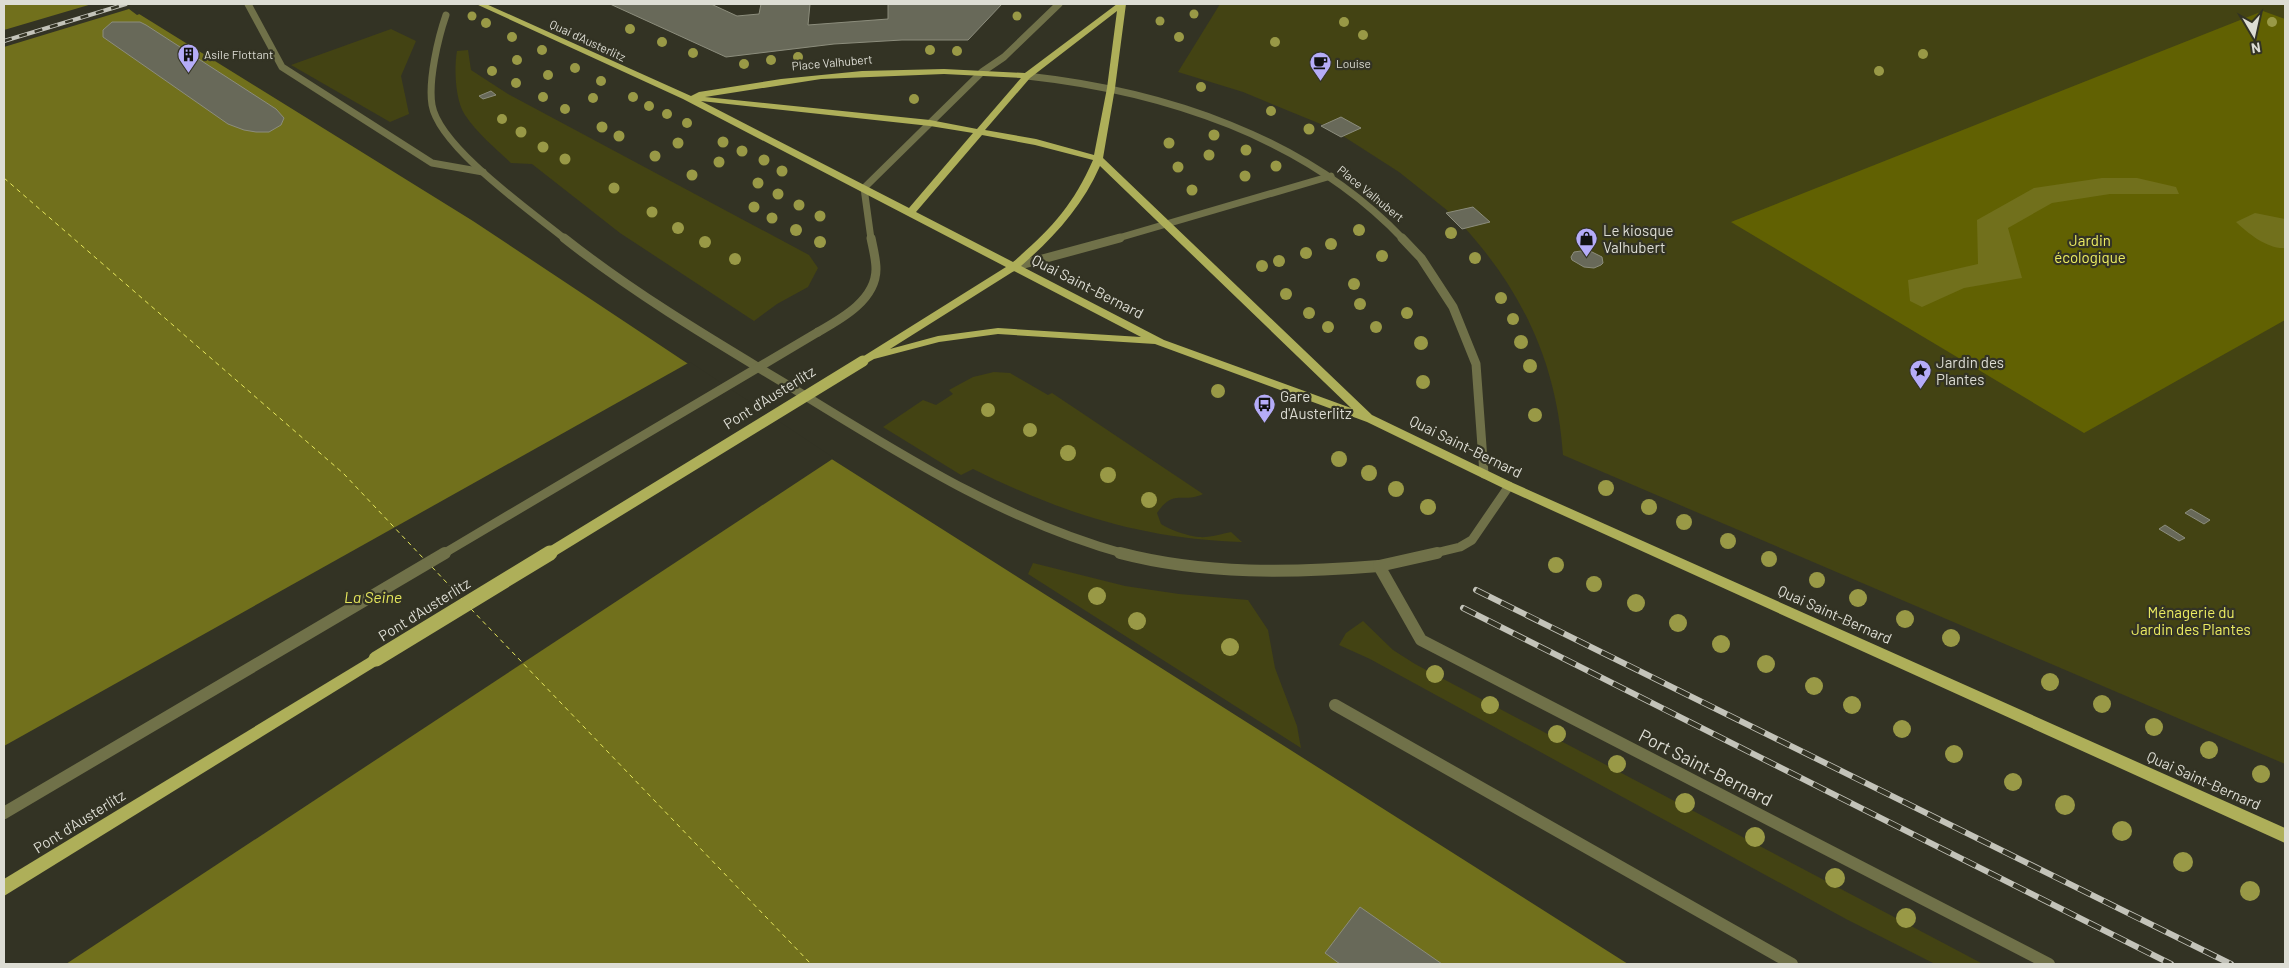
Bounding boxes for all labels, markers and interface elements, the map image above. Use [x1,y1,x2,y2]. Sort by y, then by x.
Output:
north arrow [2229,10,2279,60]
street label: Quai d'Austerlitz [548,16,628,64]
text: N [2250,39,2262,57]
building icon: Asile Flottant [176,42,200,73]
place label: Asile Flottant [204,47,273,61]
street label: Place Valhubert [791,51,873,73]
cafe icon: Louise [1308,51,1332,82]
place label: Louise [1336,56,1371,70]
street label: Place Valhubert [1335,162,1407,224]
place label: Le kiosque Valhubert [1603,221,1674,256]
shop icon: Le kiosque Valhubert [1575,227,1599,258]
park label: Jardin écologique [2054,231,2126,266]
street label: Quai Saint-Bernard [1029,250,1147,322]
place label: Jardin des Plantes [1936,353,2004,388]
place icon: Jardin des Plantes [1908,359,1932,390]
street label: Pont d'Austerlitz [720,361,819,432]
place label: Gare d'Austerlitz [1280,387,1352,422]
bus stop icon: Gare d'Austerlitz [1252,393,1276,424]
street label: Quai Saint-Bernard [1407,411,1525,481]
street label: Pont d'Austerlitz [375,573,474,644]
street label: Quai Saint-Bernard [1775,581,1895,647]
water label: La Seine [344,587,402,606]
park label: Ménagerie du Jardin des Plantes [2131,603,2251,638]
street label: Port Saint-Bernard [1635,724,1777,810]
street label: Quai Saint-Bernard [2144,747,2264,813]
street label: Pont d'Austerlitz [30,785,129,856]

